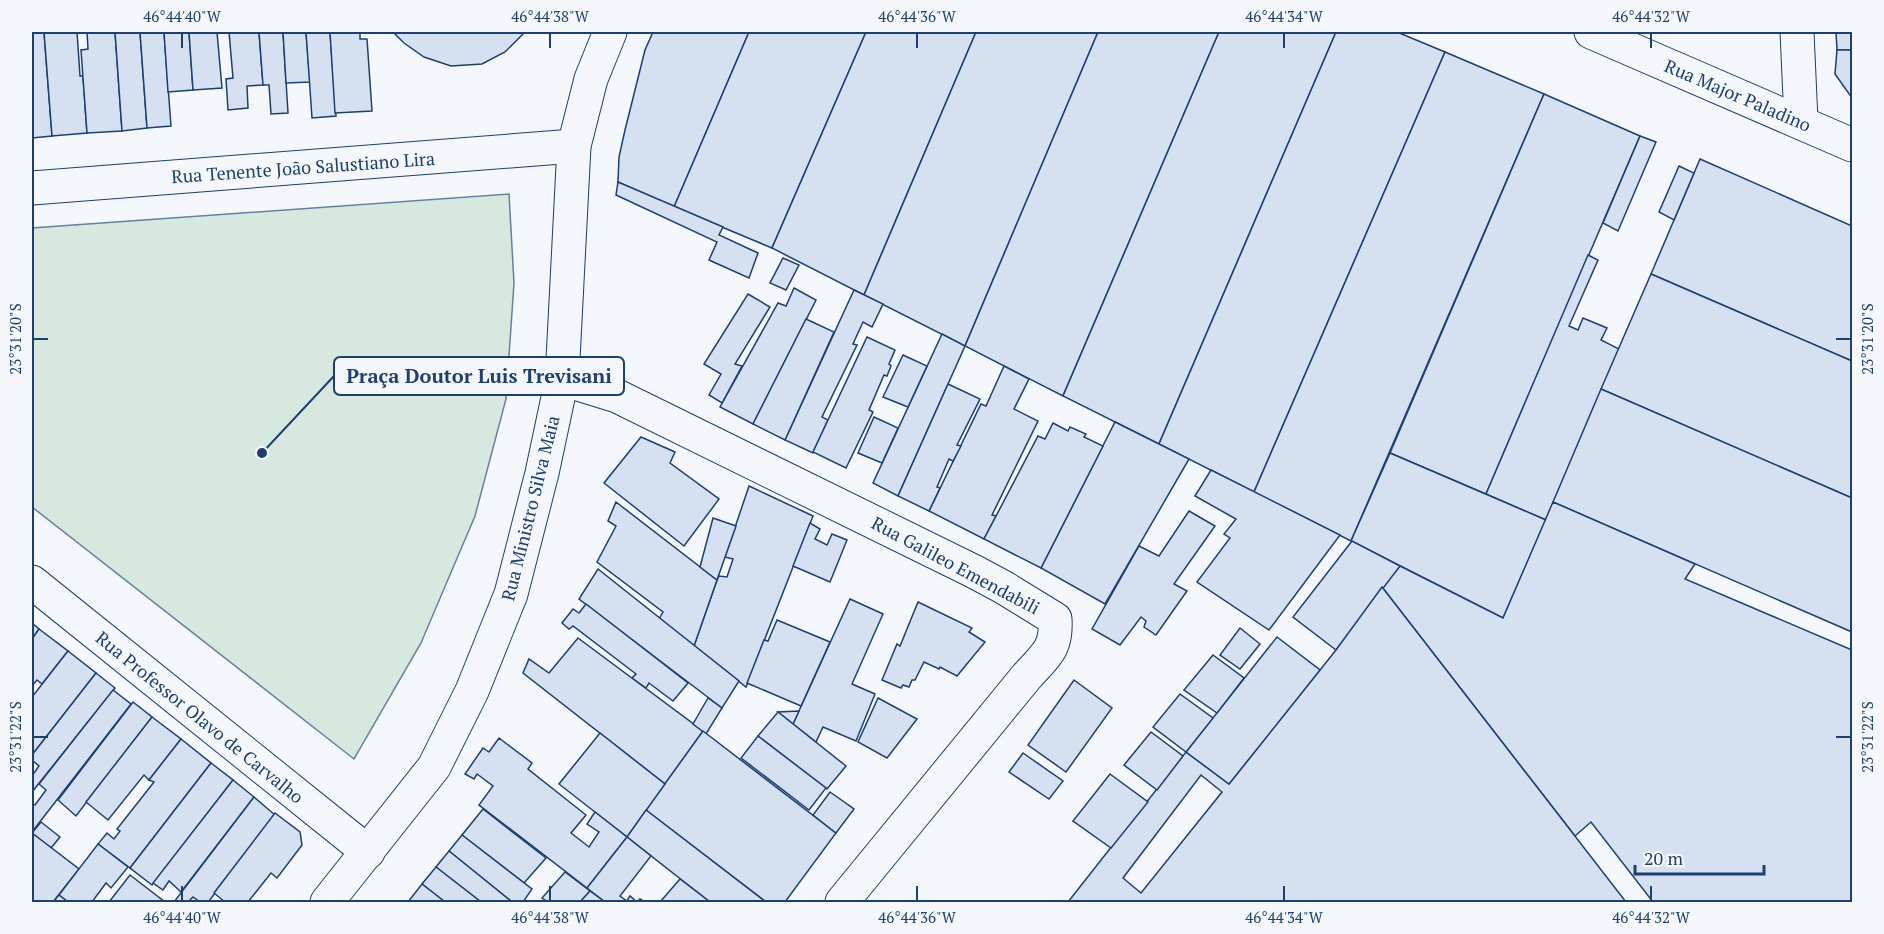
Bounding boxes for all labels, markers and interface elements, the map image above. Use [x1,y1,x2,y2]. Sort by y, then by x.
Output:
text: 46°44'40"W [143,6,222,26]
text: 46°44'38"W [511,6,590,26]
text: 46°44'36"W [878,6,957,26]
text: 46°44'34"W [1245,6,1324,26]
text: 46°44'32"W [1612,6,1691,26]
street label: Rua Major Paladino [1661,53,1815,137]
street label: Rua Tenente João Salustiano Lira [170,146,436,188]
text: 23°31'20"S [5,303,25,375]
text: 23°31'20"S [1857,303,1877,375]
callout: Praça Doutor Luis Trevisani [334,357,624,395]
text: Praça Doutor Luis Trevisani [346,362,612,389]
street label: Rua Ministro Silva Maia [495,413,565,603]
street label: Rua Galileo Emendabili [868,510,1044,620]
street label: Rua Professor Olavo de Carvalho [91,626,309,808]
text: 23°31'22"S [5,701,25,773]
text: 23°31'22"S [1857,701,1877,773]
scale bar [1635,838,1764,876]
text: 20 m [1644,846,1684,870]
text: 46°44'40"W [143,907,222,927]
text: 46°44'38"W [511,907,590,927]
text: 46°44'36"W [878,907,957,927]
text: 46°44'34"W [1245,907,1324,927]
text: 46°44'32"W [1612,907,1691,927]

